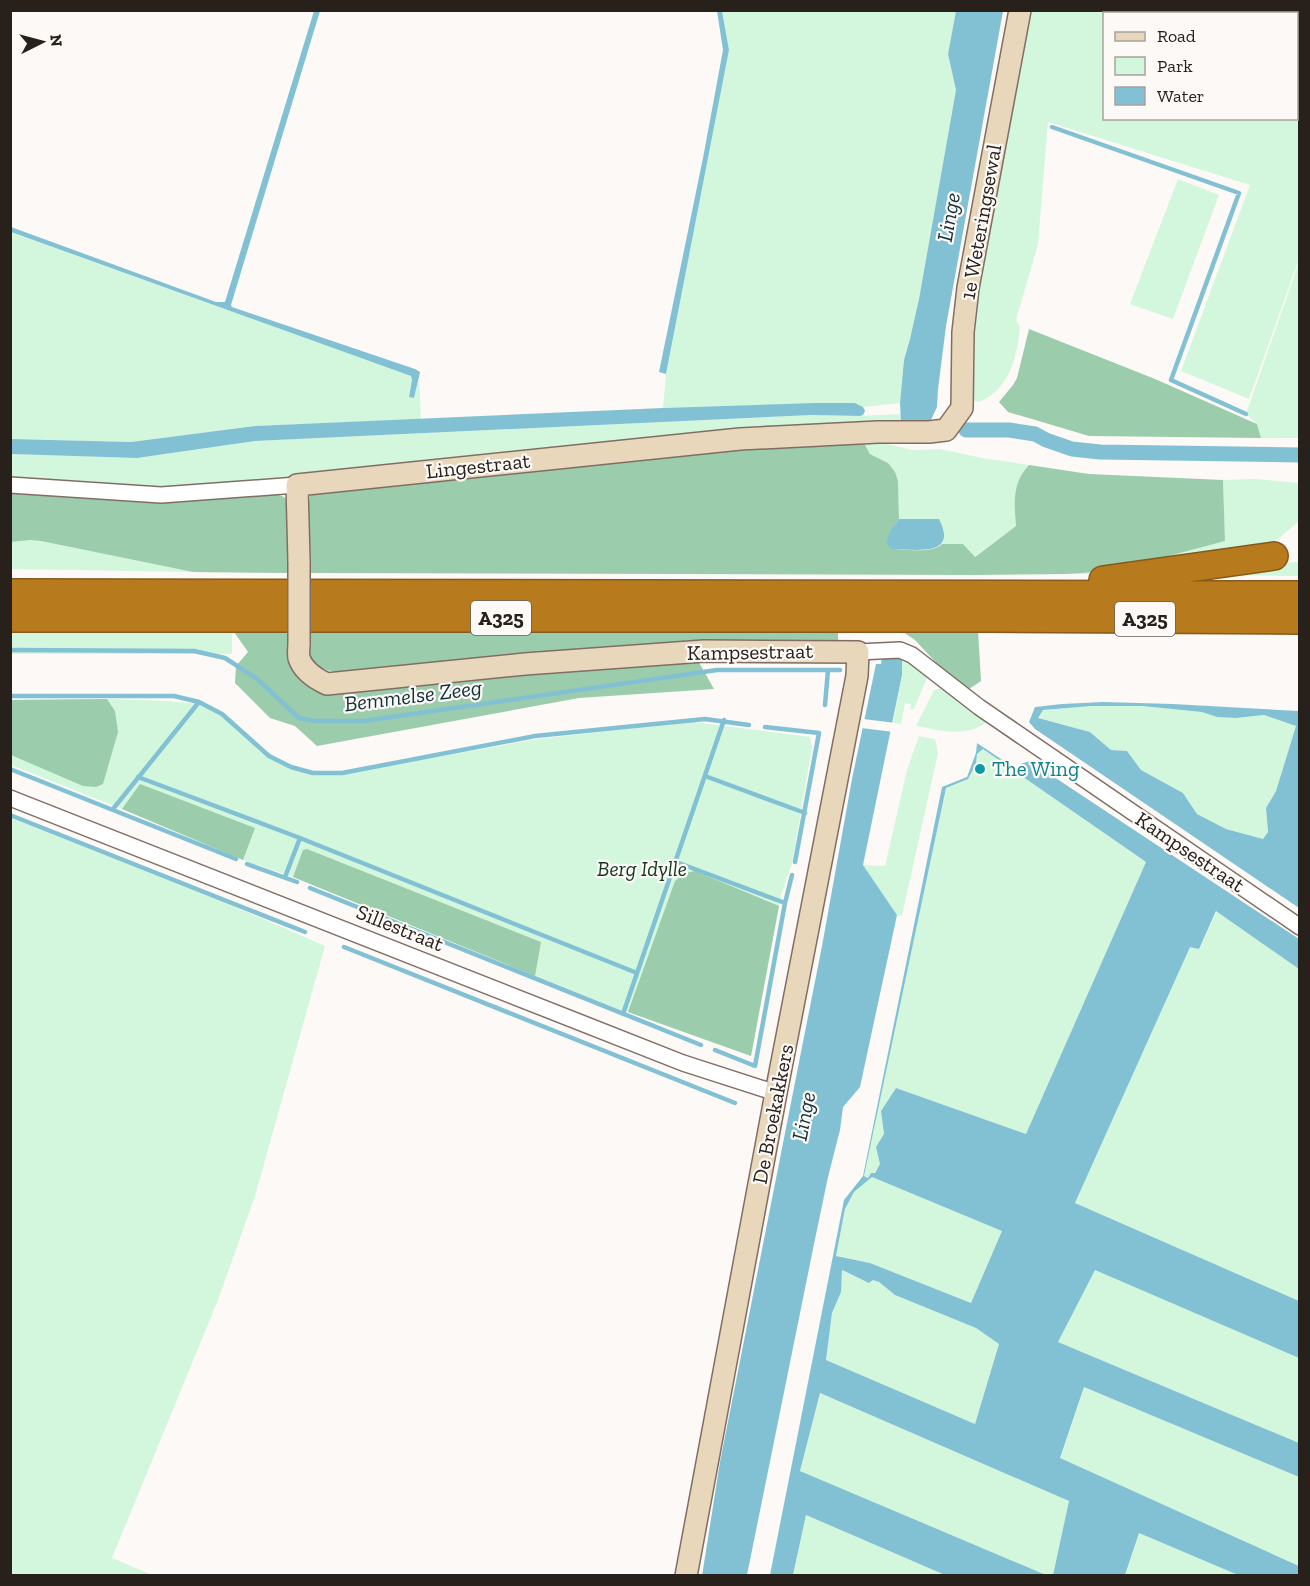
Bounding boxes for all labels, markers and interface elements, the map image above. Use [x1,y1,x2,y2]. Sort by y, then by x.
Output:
north arrow [12,12,72,72]
legend [1103,12,1298,120]
text: Road [1157,25,1196,47]
text: N [46,33,67,48]
text: Park [1157,55,1193,77]
text: Water [1157,85,1204,107]
street label: 1e Weteringsewal [955,142,1007,301]
water label: Linge [931,190,966,244]
street label: Lingestraat [425,448,531,483]
road number: A325 [471,601,531,635]
road number: A325 [1115,602,1175,636]
street label: Kampsestraat [687,638,814,665]
water label: Bemmelse Zeeg [343,674,484,717]
place label: The Wing [992,756,1080,781]
marker: The Wing [973,762,987,776]
street label: Kampsestraat [1131,806,1250,897]
park label: Berg Idylle [597,856,687,881]
street label: Sillestraat [353,899,448,956]
street label: De Broekakkers [747,1042,798,1186]
water label: Linge [786,1089,821,1143]

